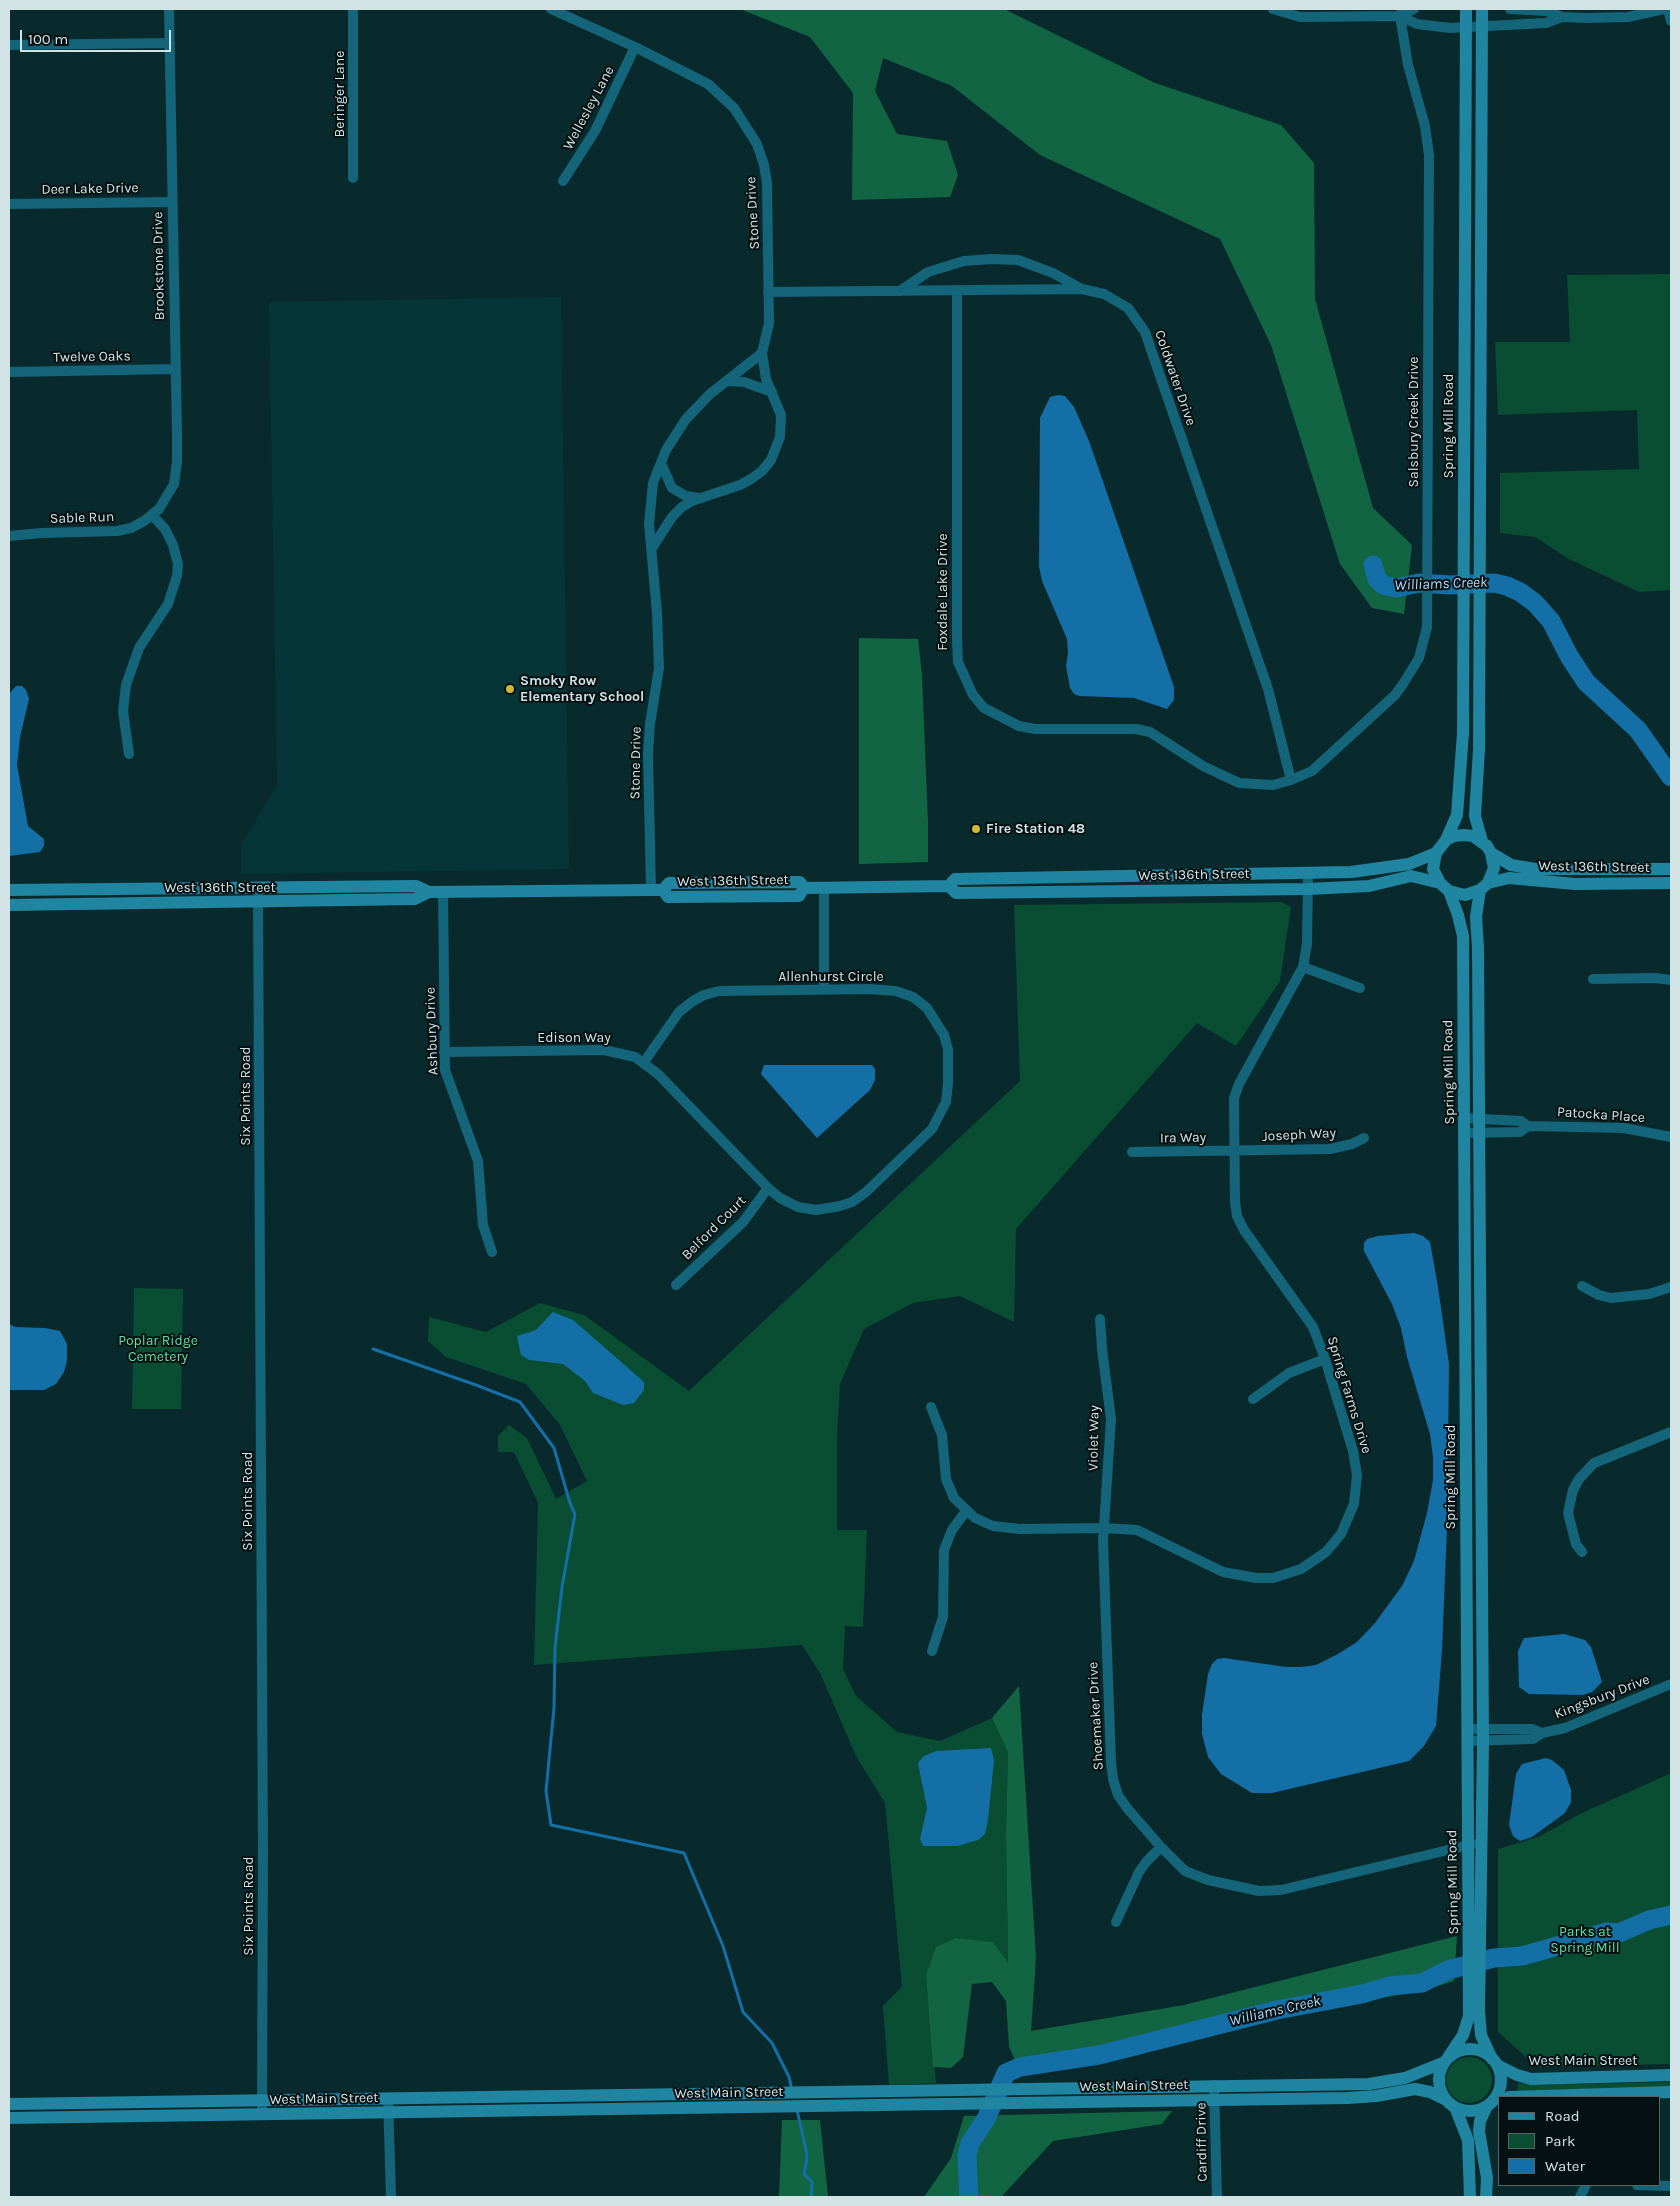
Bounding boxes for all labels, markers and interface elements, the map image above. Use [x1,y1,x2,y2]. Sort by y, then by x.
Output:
scale bar [22,20,174,52]
text: 100 m [28,30,68,48]
street label: Beringer Lane [332,51,348,137]
street label: Wellesley Lane [560,63,618,153]
street label: Stone Drive [743,176,763,250]
street label: Deer Lake Drive [41,180,139,198]
street label: Brookstone Drive [150,211,168,321]
street label: Coldwater Drive [1151,328,1199,428]
street label: Twelve Oaks [53,348,131,366]
street label: Salsbury Creek Drive [1406,356,1422,488]
street label: Spring Mill Road [1441,374,1457,478]
street label: Sable Run [50,508,114,528]
street label: Foxdale Lake Drive [935,533,951,651]
water label: Williams Creek [1394,573,1488,595]
place label: Smoky Row Elementary School [520,673,644,706]
marker: Smoky Row Elementary School [504,683,516,695]
street label: Stone Drive [627,726,645,800]
place label: Fire Station 48 [986,821,1085,837]
marker: Fire Station 48 [970,823,982,835]
street label: West 136th Street [1538,858,1650,876]
street label: West 136th Street [1138,866,1250,884]
street label: West 136th Street [677,872,789,890]
street label: West 136th Street [164,880,276,896]
street label: Allenhurst Circle [778,969,884,985]
street label: Ashbury Drive [422,987,442,1075]
street label: Spring Mill Road [1440,1019,1458,1125]
street label: Edison Way [537,1030,611,1046]
street label: Six Points Road [238,1046,254,1146]
street label: Patocka Place [1556,1104,1646,1126]
street label: Joseph Way [1262,1125,1336,1145]
street label: Ira Way [1160,1129,1206,1147]
street label: Belford Court [678,1192,750,1264]
park label: Poplar Ridge Cemetery [118,1333,198,1365]
street label: Spring Farms Drive [1323,1334,1375,1456]
street label: Violet Way [1085,1405,1103,1471]
street label: Spring Mill Road [1443,1425,1459,1529]
street label: Six Points Road [240,1451,256,1551]
street label: Shoemaker Drive [1085,1661,1107,1771]
street label: Kingsbury Drive [1552,1671,1652,1723]
street label: Spring Mill Road [1444,1829,1462,1935]
street label: Six Points Road [241,1856,257,1956]
park label: Parks at Spring Mill [1550,1924,1620,1956]
water label: Williams Creek [1228,1992,1322,2030]
street label: West Main Street [1528,2053,1638,2069]
street label: West Main Street [1079,2077,1189,2095]
street label: West Main Street [674,2084,784,2102]
street label: West Main Street [269,2090,379,2108]
legend [1498,2096,1660,2186]
street label: Cardiff Drive [1193,2102,1211,2182]
text: Road [1545,2107,1580,2125]
text: Park [1545,2132,1575,2150]
text: Water [1545,2157,1585,2175]

